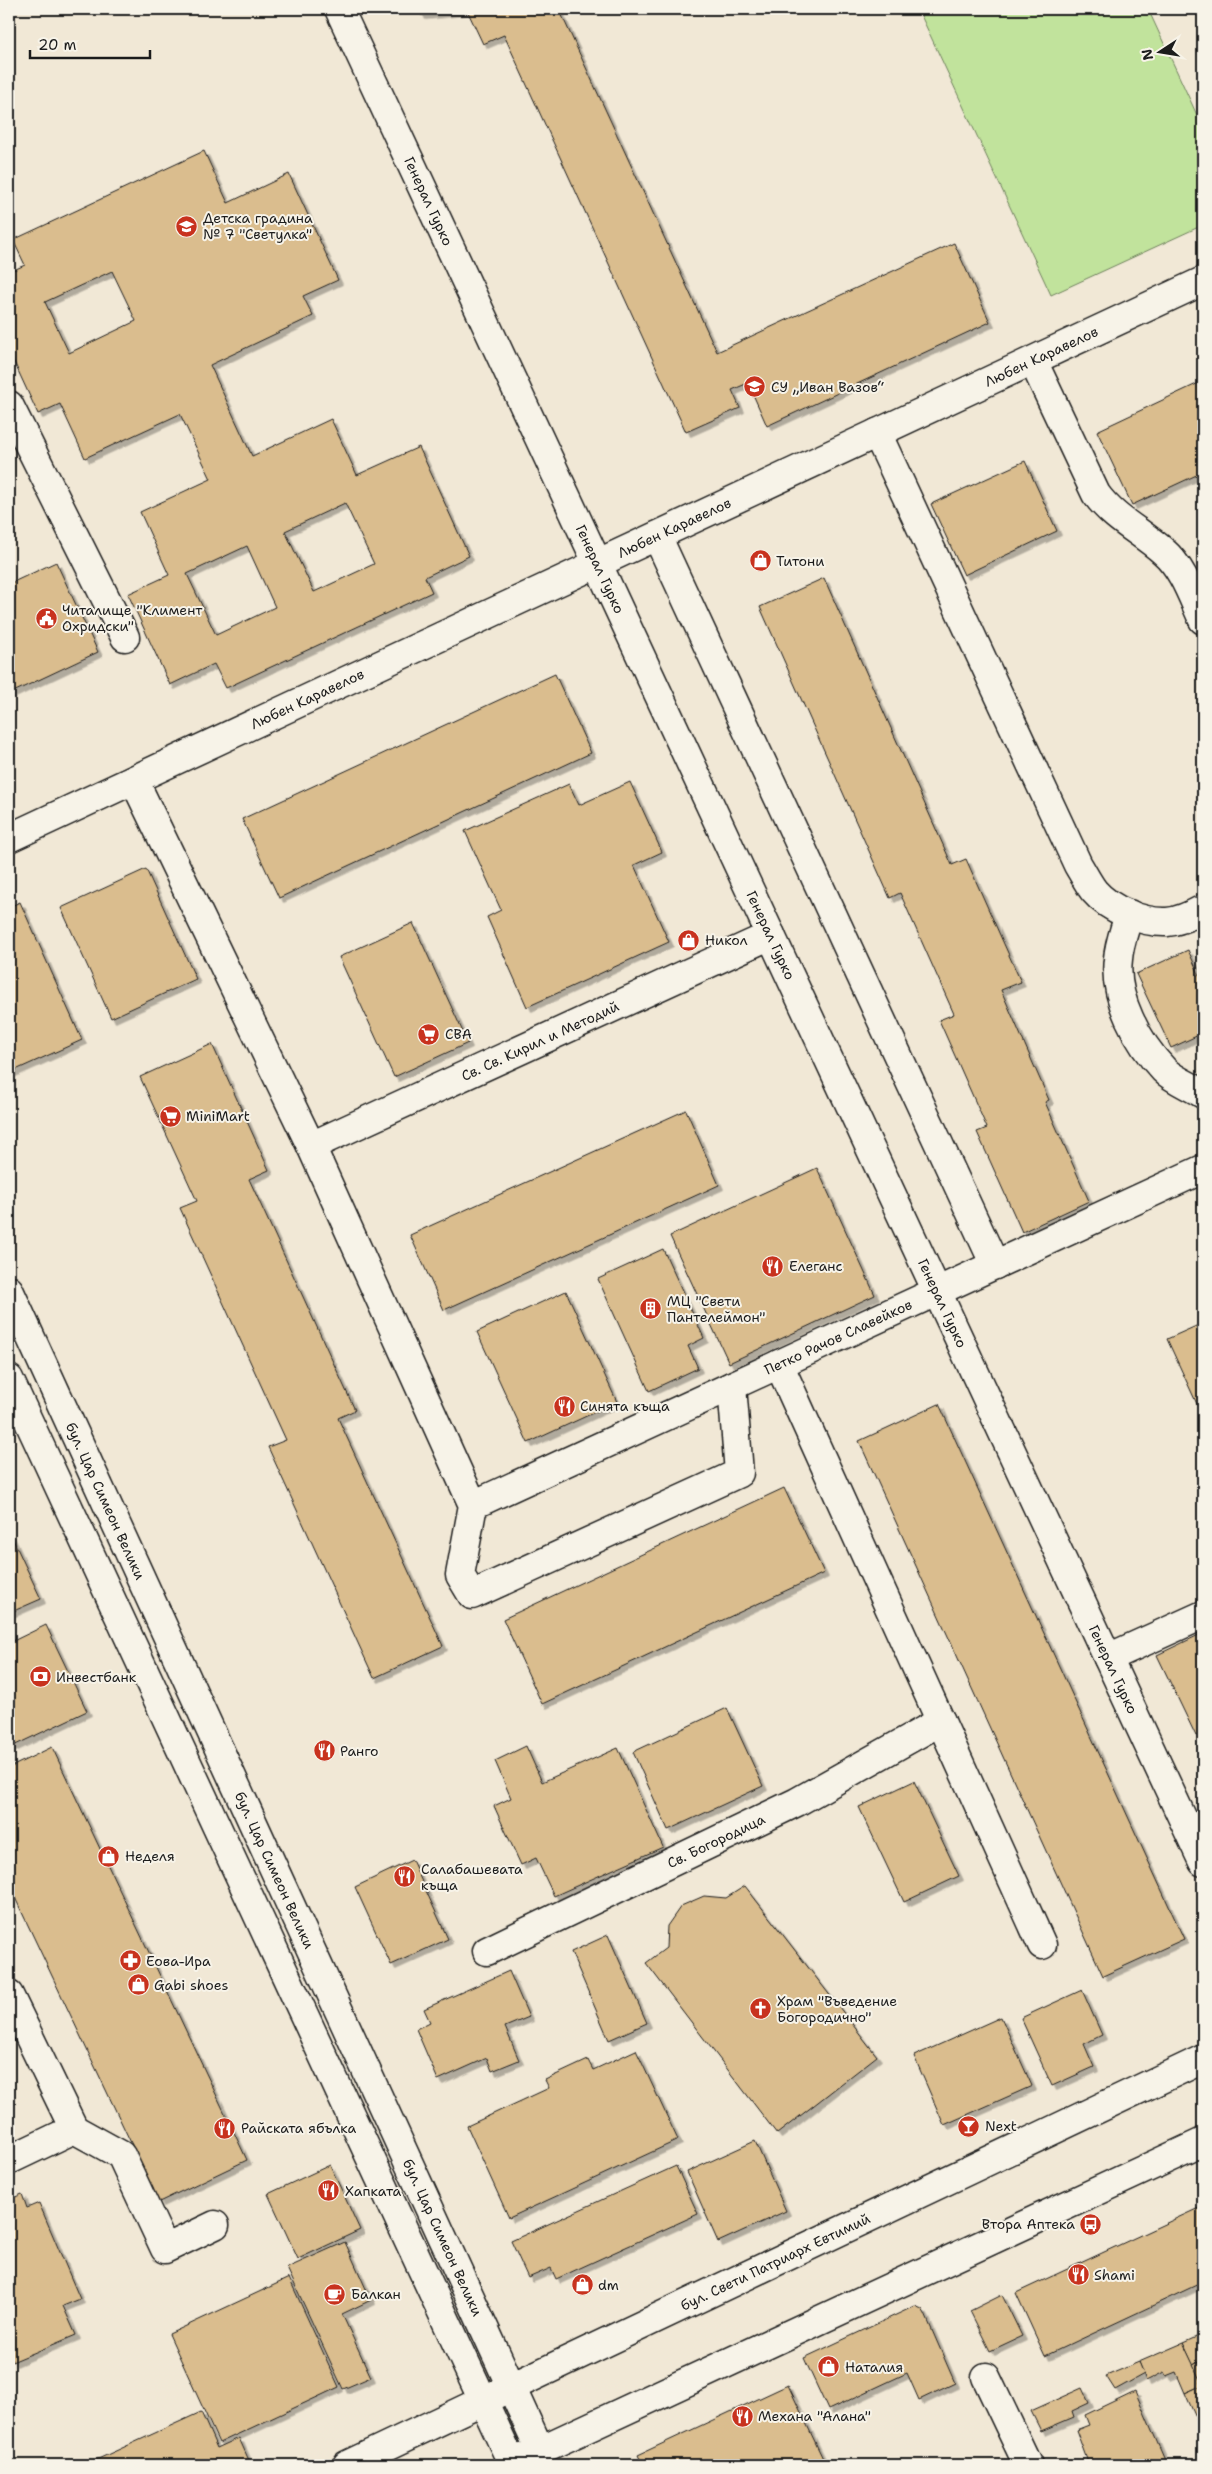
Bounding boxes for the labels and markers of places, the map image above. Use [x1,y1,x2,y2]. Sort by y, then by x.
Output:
place label: Детска градина № 7 "Светулка" [203,209,313,243]
school or university icon: Детска градина № 7 "Светулка" [175,214,199,238]
school or university icon: СУ „Иван Вазов“ [743,375,767,399]
place label: СУ „Иван Вазов“ [771,378,884,396]
shop icon: Титони [748,549,772,573]
place label: Титони [776,552,824,570]
place label: Читалище "Климент Охридски" [62,601,203,635]
public building icon: Читалище "Климент Охридски" [34,606,58,630]
shop icon: Никол [677,928,701,952]
place label: Никол [705,931,748,949]
supermarket icon: CBA [417,1022,441,1046]
place label: CBA [445,1025,472,1043]
supermarket icon: MiniMart [158,1104,182,1128]
place label: MiniMart [186,1107,250,1125]
restaurant icon: Елеганс [761,1254,785,1278]
place label: Елеганс [789,1257,843,1275]
place label: МЦ "Свети Пантелеймон" [667,1292,766,1326]
building icon: МЦ "Свети Пантелеймон" [639,1297,663,1321]
restaurant icon: Синята къща [552,1394,576,1418]
place label: Синята къща [580,1397,670,1415]
bank icon: Инвестбанк [28,1665,52,1689]
place label: Инвестбанк [56,1668,137,1686]
restaurant icon: Ранго [312,1739,336,1763]
place label: Ранго [340,1742,378,1760]
shop icon: Неделя [97,1844,121,1868]
place label: Неделя [125,1847,175,1865]
place label: Салабашевата къща [421,1860,523,1894]
restaurant icon: Салабашевата къща [393,1865,417,1889]
pharmacy icon: Еова-Ира [118,1949,142,1973]
place label: Еова-Ира [146,1952,211,1970]
shop icon: Gabi shoes [126,1973,150,1997]
place label: Gabi shoes [154,1976,228,1994]
place label: Храм "Въведение Богородично" [777,1992,897,2026]
church icon: Храм "Въведение Богородично" [749,1997,773,2021]
bar icon: Next [957,2114,981,2138]
restaurant icon: Райската ябълка [213,2116,237,2140]
place label: Next [985,2117,1017,2135]
place label: Райската ябълка [241,2119,356,2137]
restaurant icon: Хапката [317,2179,341,2203]
place label: Хапката [345,2182,401,2200]
bus stop icon: Втора Аптека [1079,2212,1103,2236]
place label: Втора Аптека [982,2215,1075,2233]
restaurant icon: Shami [1066,2263,1090,2287]
place label: Shami [1094,2266,1135,2284]
shop icon: dm [570,2273,594,2297]
place label: dm [598,2276,619,2294]
cafe icon: Балкан [323,2282,347,2306]
place label: Балкан [351,2285,401,2303]
shop icon: Наталия [817,2355,841,2379]
place label: Наталия [845,2358,903,2376]
restaurant icon: Механа "Алана" [730,2404,754,2428]
place label: Механа "Алана" [758,2407,871,2425]

